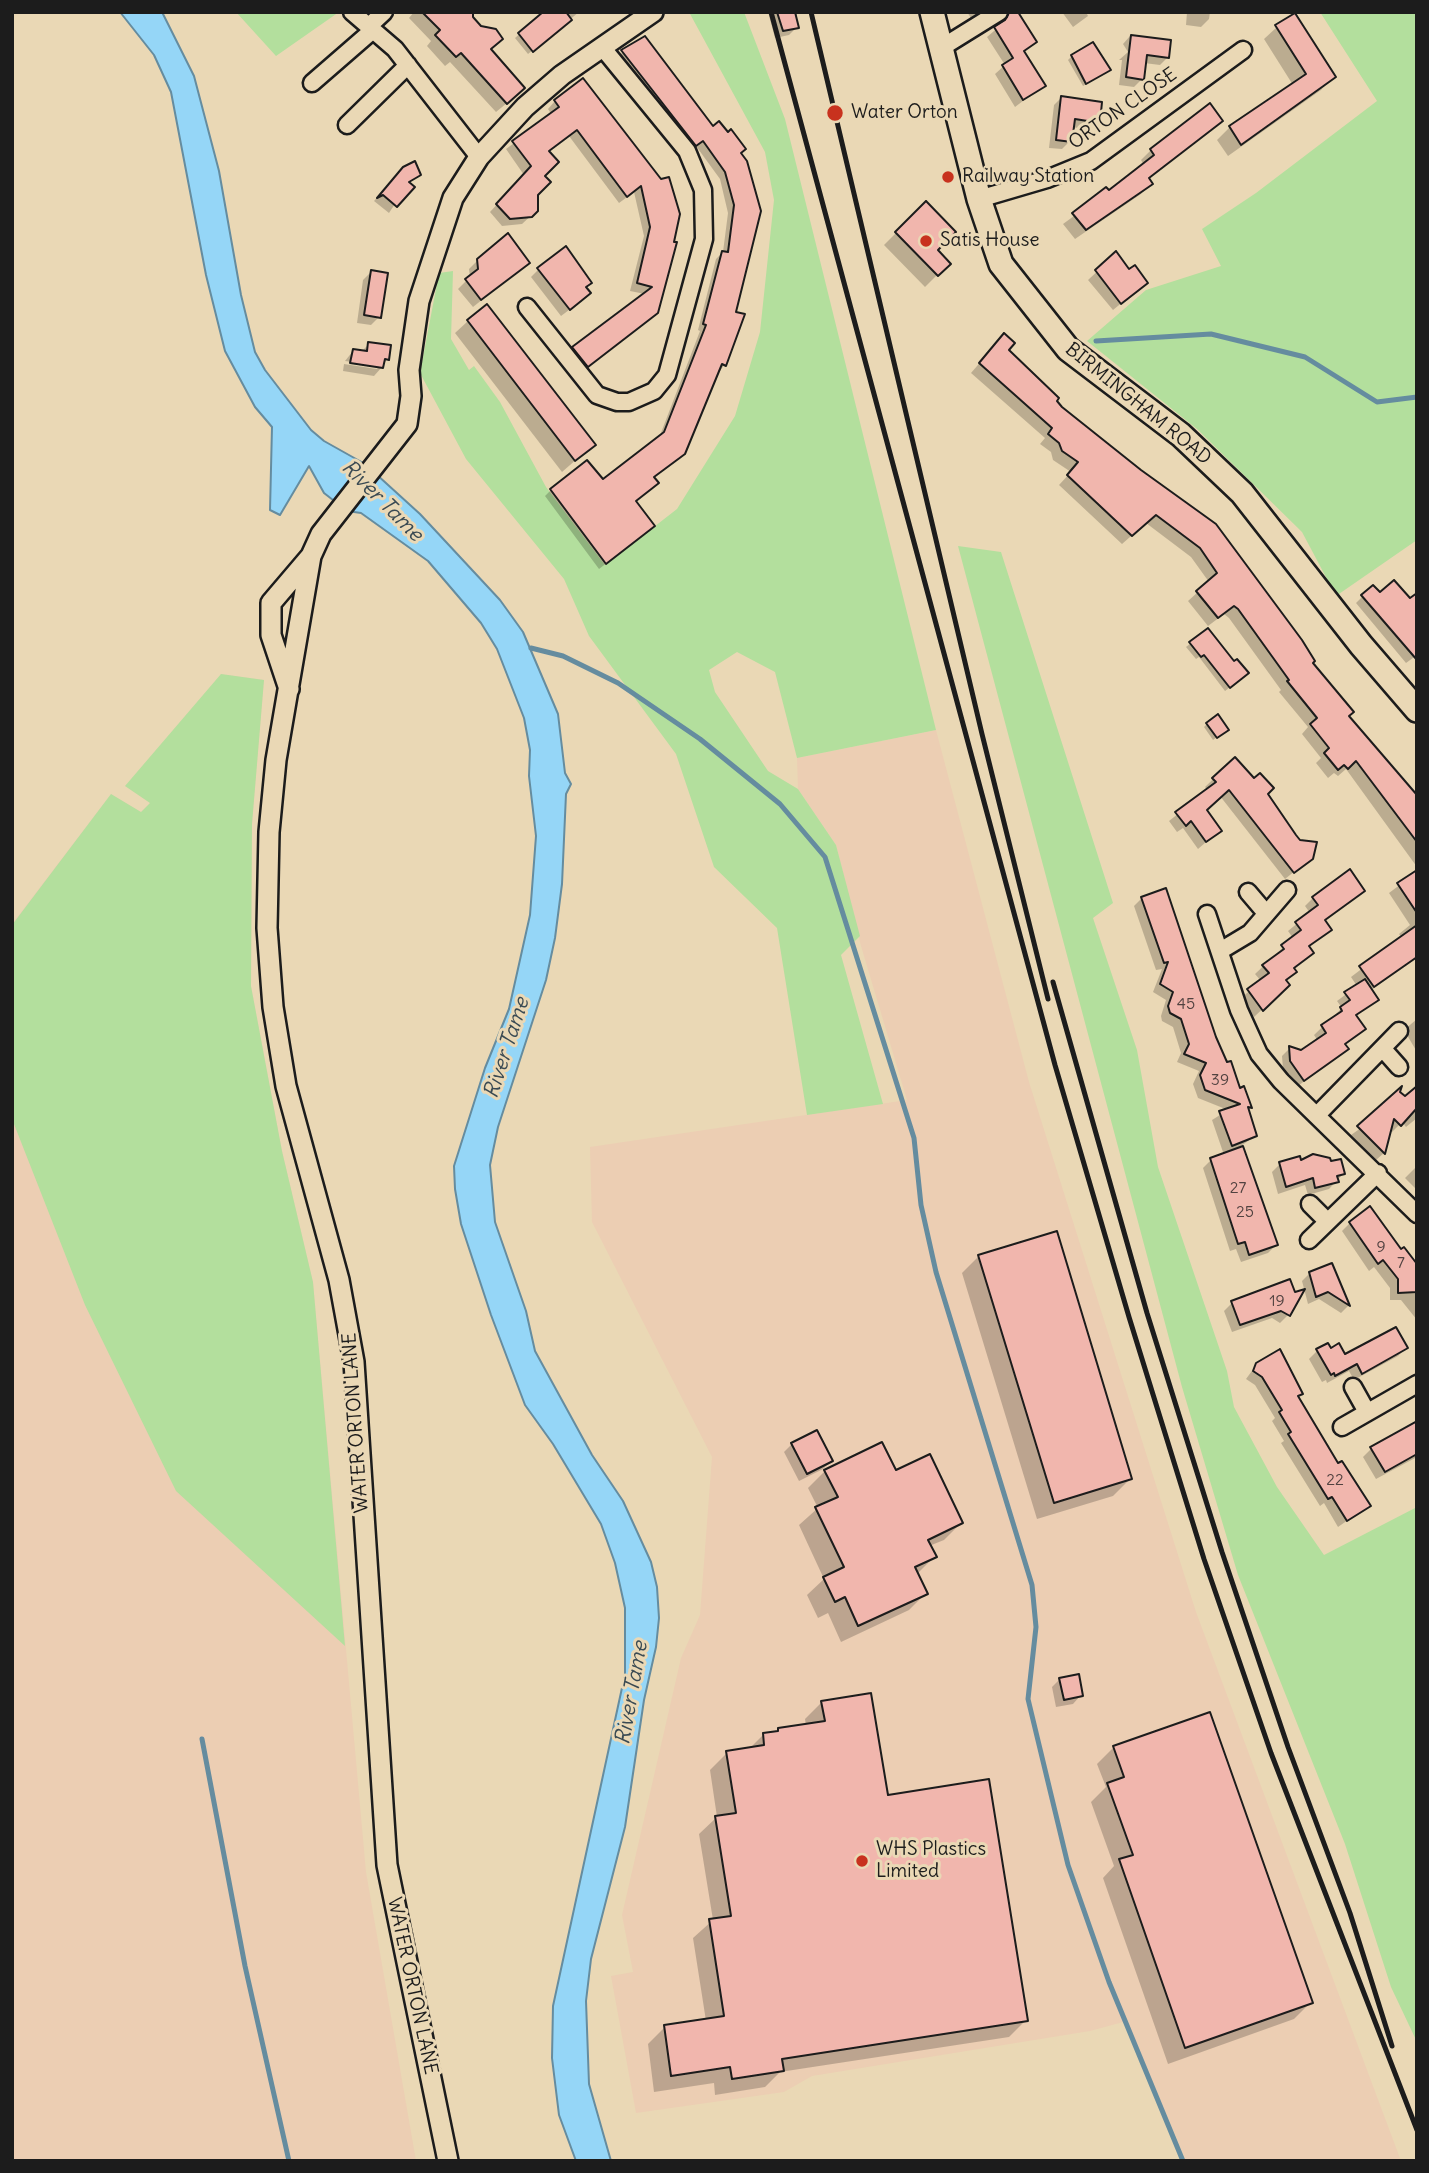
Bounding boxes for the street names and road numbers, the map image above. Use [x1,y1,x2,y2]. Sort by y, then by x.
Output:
street label: ORTON CLOSE [1065,63,1181,155]
street label: BIRMINGHAM ROAD [1060,338,1216,470]
street label: WATER ORTON LANE [338,1332,374,1514]
street label: WATER ORTON LANE [382,1895,442,2077]

